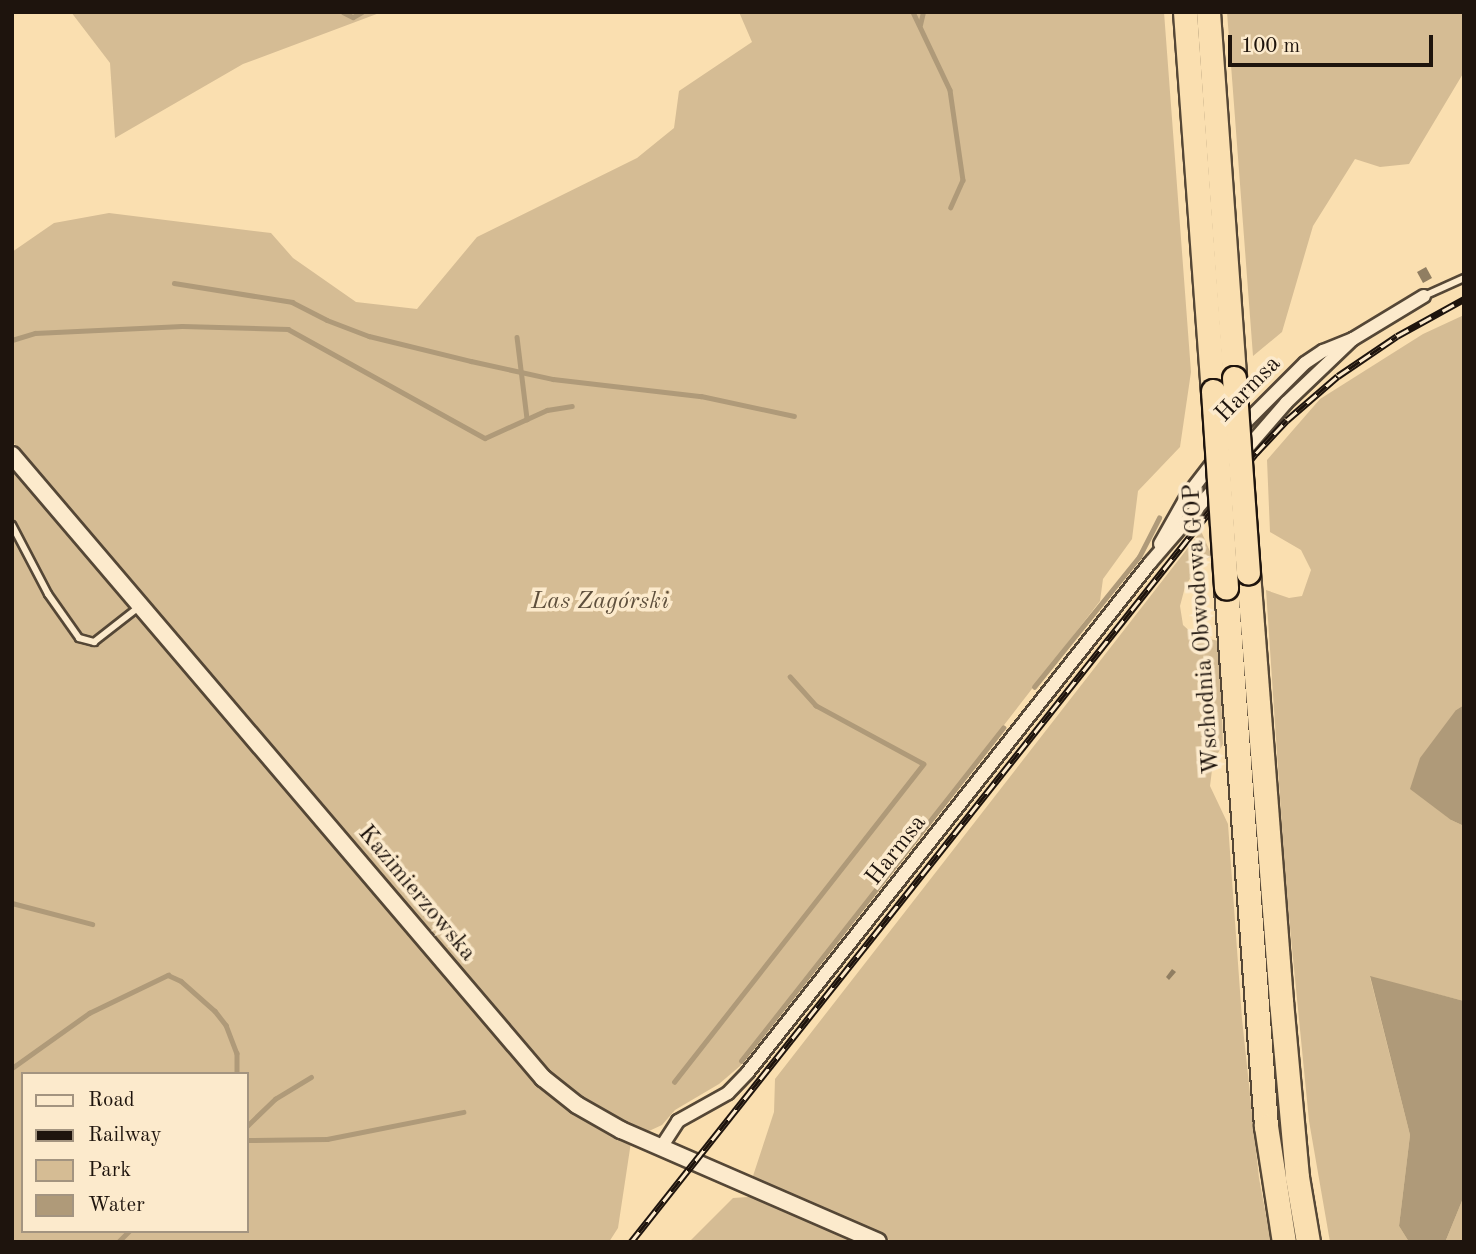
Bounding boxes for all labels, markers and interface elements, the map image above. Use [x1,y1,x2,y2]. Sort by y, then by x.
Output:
scale bar [1231,21,1436,65]
text: 100 m [1241,36,1300,57]
street label: Harmsa [1210,351,1288,429]
street label: Wschodnia Obwodowa GOP [1178,483,1228,775]
park label: Las Zagórski [531,589,669,617]
street label: Harmsa [860,810,934,892]
street label: Kazimierzowska [351,820,481,968]
legend [21,1072,248,1233]
text: Road [88,1090,135,1111]
text: Railway [88,1125,162,1146]
text: Park [88,1160,131,1181]
text: Water [88,1195,145,1216]

